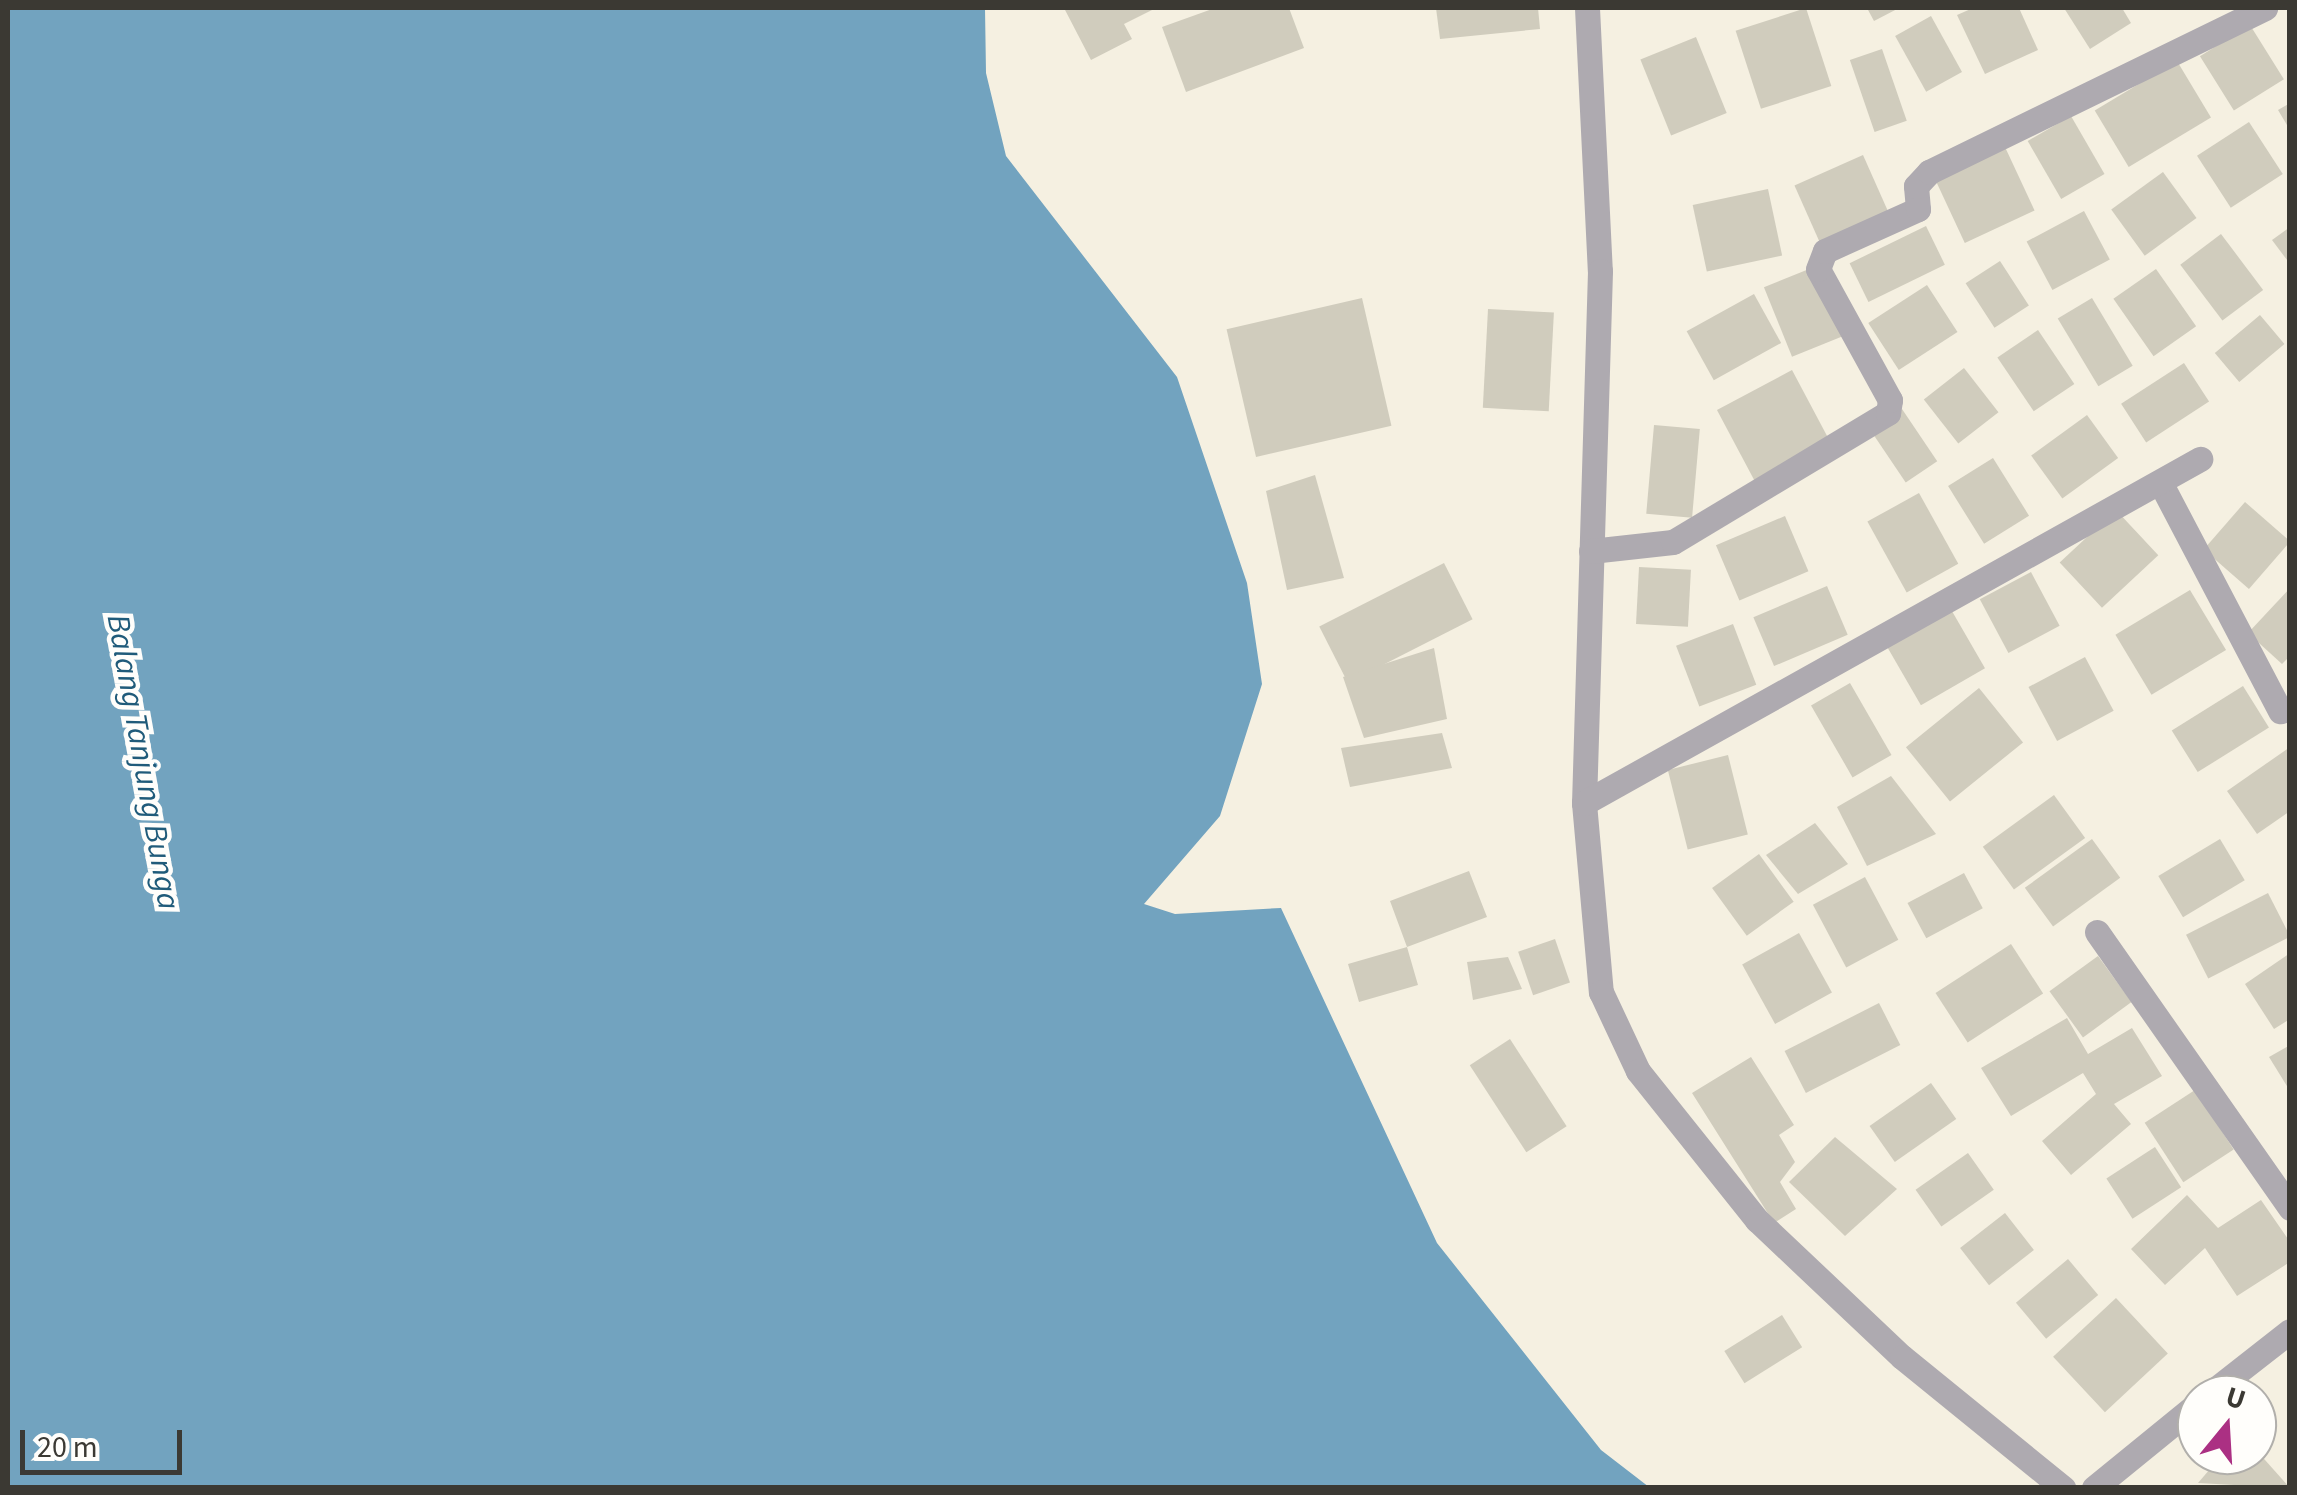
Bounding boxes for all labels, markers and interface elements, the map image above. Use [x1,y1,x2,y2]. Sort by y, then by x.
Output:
water label: Balang Tanjung Bunga [98,612,188,912]
north arrow [2177,1375,2277,1475]
text: U [2221,1376,2251,1420]
scale bar [25,1410,188,1472]
text: 20 m [37,1426,98,1469]

